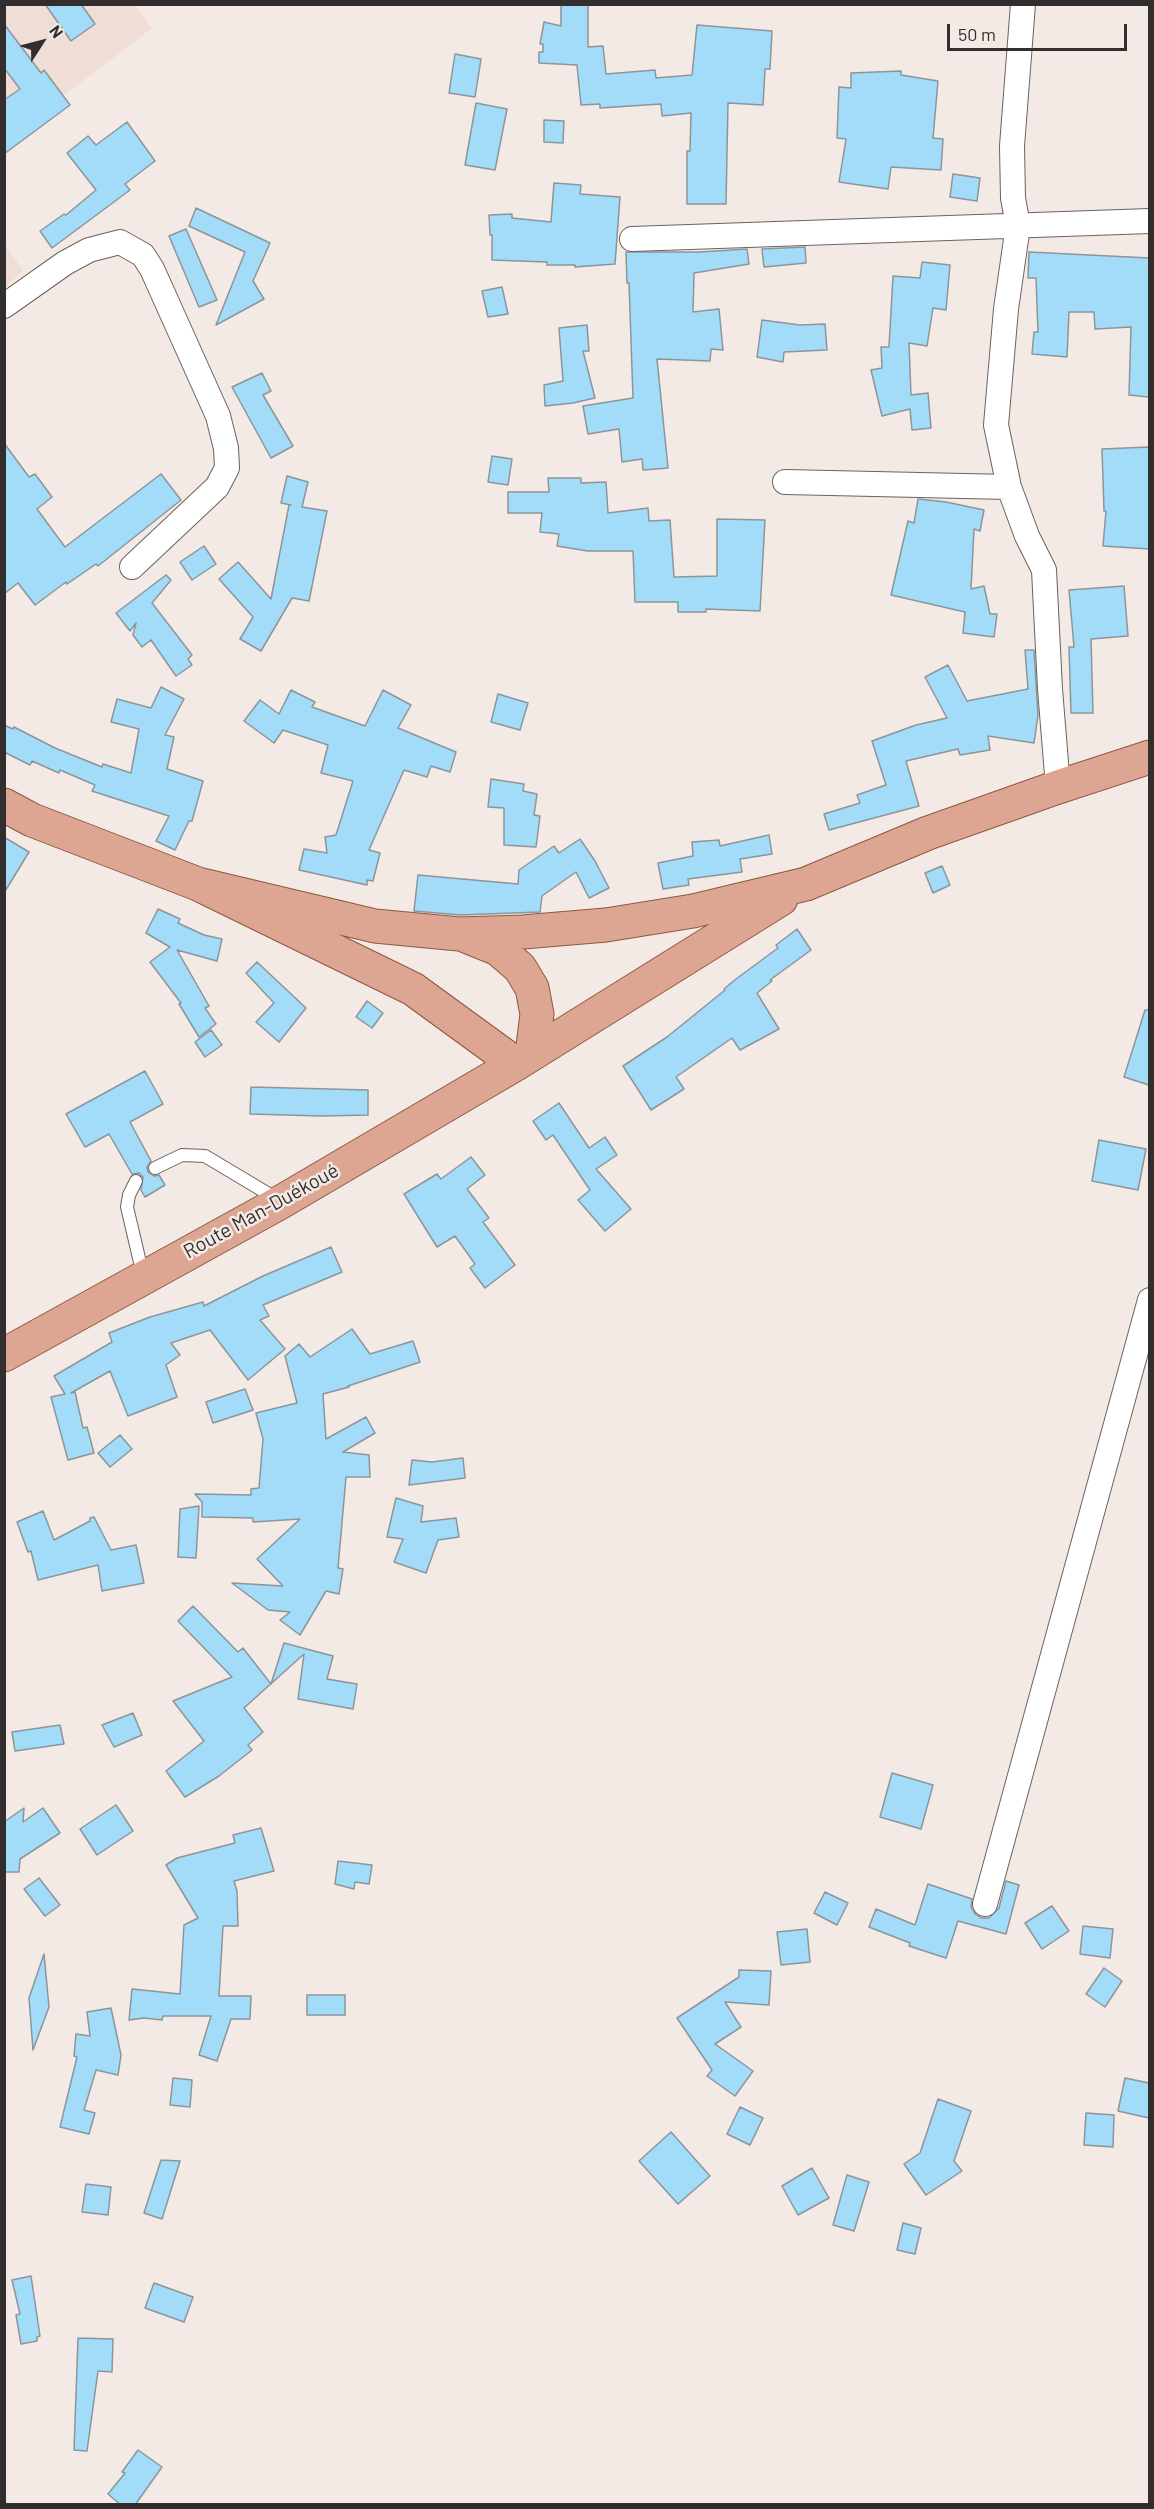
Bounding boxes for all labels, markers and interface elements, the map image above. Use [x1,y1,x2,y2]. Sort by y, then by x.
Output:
north arrow [12,12,72,72]
scale bar [950,12,1130,50]
text: N [46,21,68,41]
text: 50 m [958,23,996,45]
street label: Route Man-Duékoué [179,1158,343,1264]

